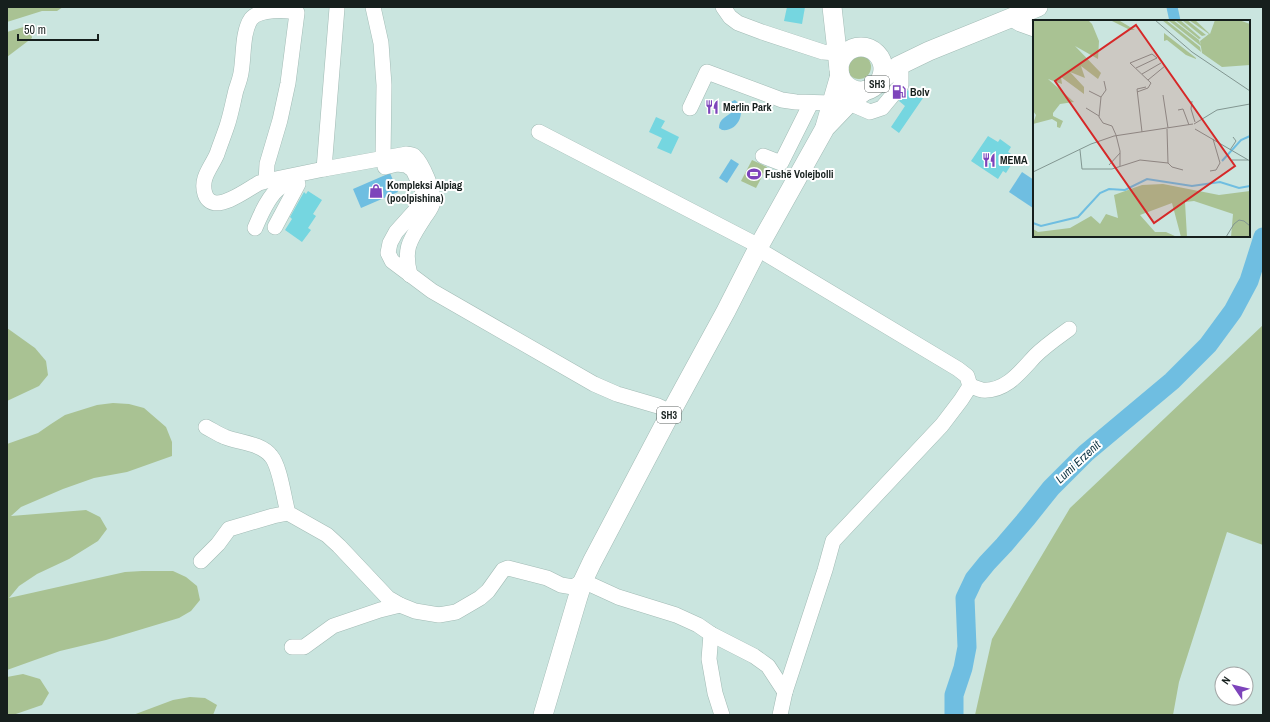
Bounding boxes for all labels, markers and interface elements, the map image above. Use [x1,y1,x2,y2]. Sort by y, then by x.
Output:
scale bar [18,16,98,42]
inset map [1033,20,1250,237]
text: 50 m [24,22,46,38]
road number: SH3 [865,76,889,92]
fuel station icon: Bolv [891,84,907,100]
place label: Bolv [910,85,930,99]
restaurant icon: Merlin Park [704,99,720,115]
place label: Merlin Park [723,100,773,114]
restaurant icon: MEMA [981,152,997,168]
place label: MEMA [1000,153,1028,167]
sports icon: Fushë Volejbolli [746,166,762,182]
place label: Fushë Volejbolli [765,167,834,181]
place label: Kompleksi Alpiag (poolpishina) [387,178,463,205]
shop icon: Kompleksi Alpiag (poolpishina) [368,183,384,199]
road number: SH3 [657,407,681,423]
water label: Lumi Erzenit [1052,437,1104,487]
north arrow [1214,666,1254,706]
text: N [1218,674,1233,687]

